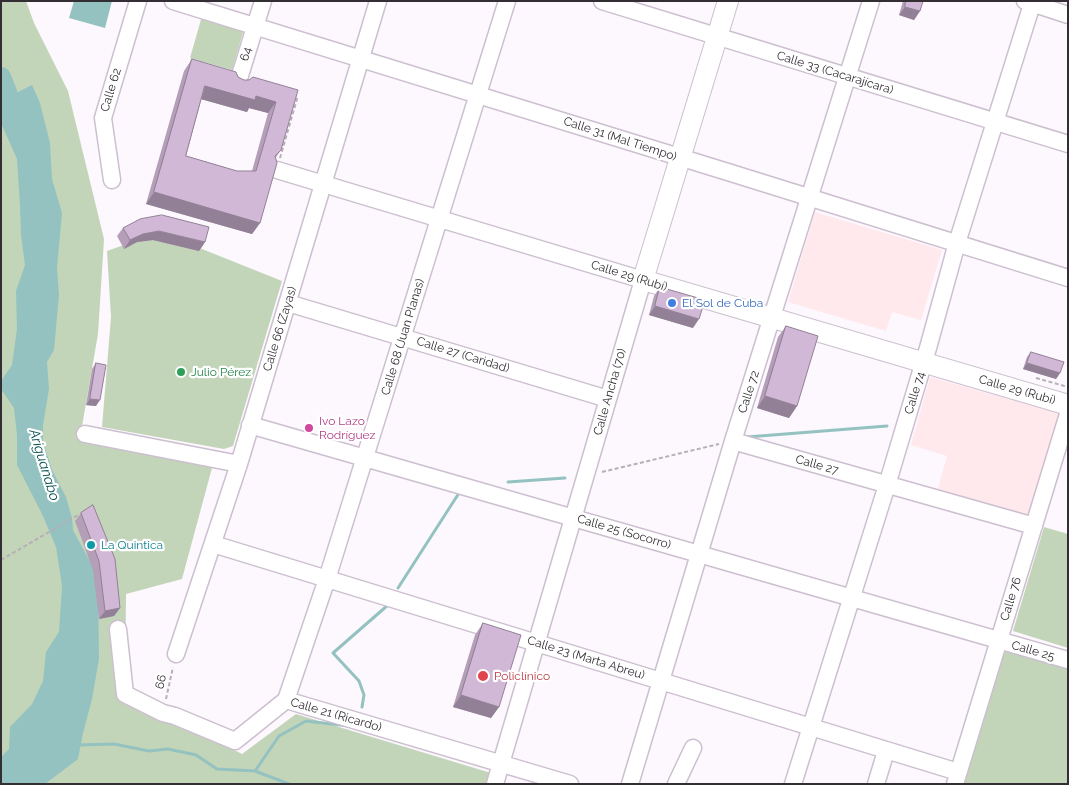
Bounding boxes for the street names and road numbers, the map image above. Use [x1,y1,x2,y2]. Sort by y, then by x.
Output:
street label: 64 [237,45,255,63]
street label: Calle 33 (Cacarajícara) [775,48,895,98]
street label: Calle 62 [98,66,124,114]
street label: Calle 31 (Mal Tiempo) [562,114,678,164]
street label: Calle 29 (Rubí) [589,258,669,294]
street label: Calle 68 (Juan Planas) [378,277,428,397]
street label: Calle 66 (Zayas) [260,285,300,373]
street label: Calle 27 (Caridad) [415,334,511,376]
street label: Calle Ancha (70) [591,347,629,437]
street label: Calle 72 [735,369,763,415]
street label: Calle 74 [902,370,928,416]
street label: Calle 29 (Rubí) [977,372,1057,408]
street label: Calle 27 [794,452,840,478]
street label: Calle 25 (Socorro) [575,512,673,552]
street label: Calle 76 [998,575,1024,623]
street label: Calle 23 (Marta Abreu) [526,633,646,683]
street label: Calle 25 [1010,638,1056,664]
street label: 66 [152,673,170,691]
street label: Calle 21 (Ricardo) [289,695,383,735]

